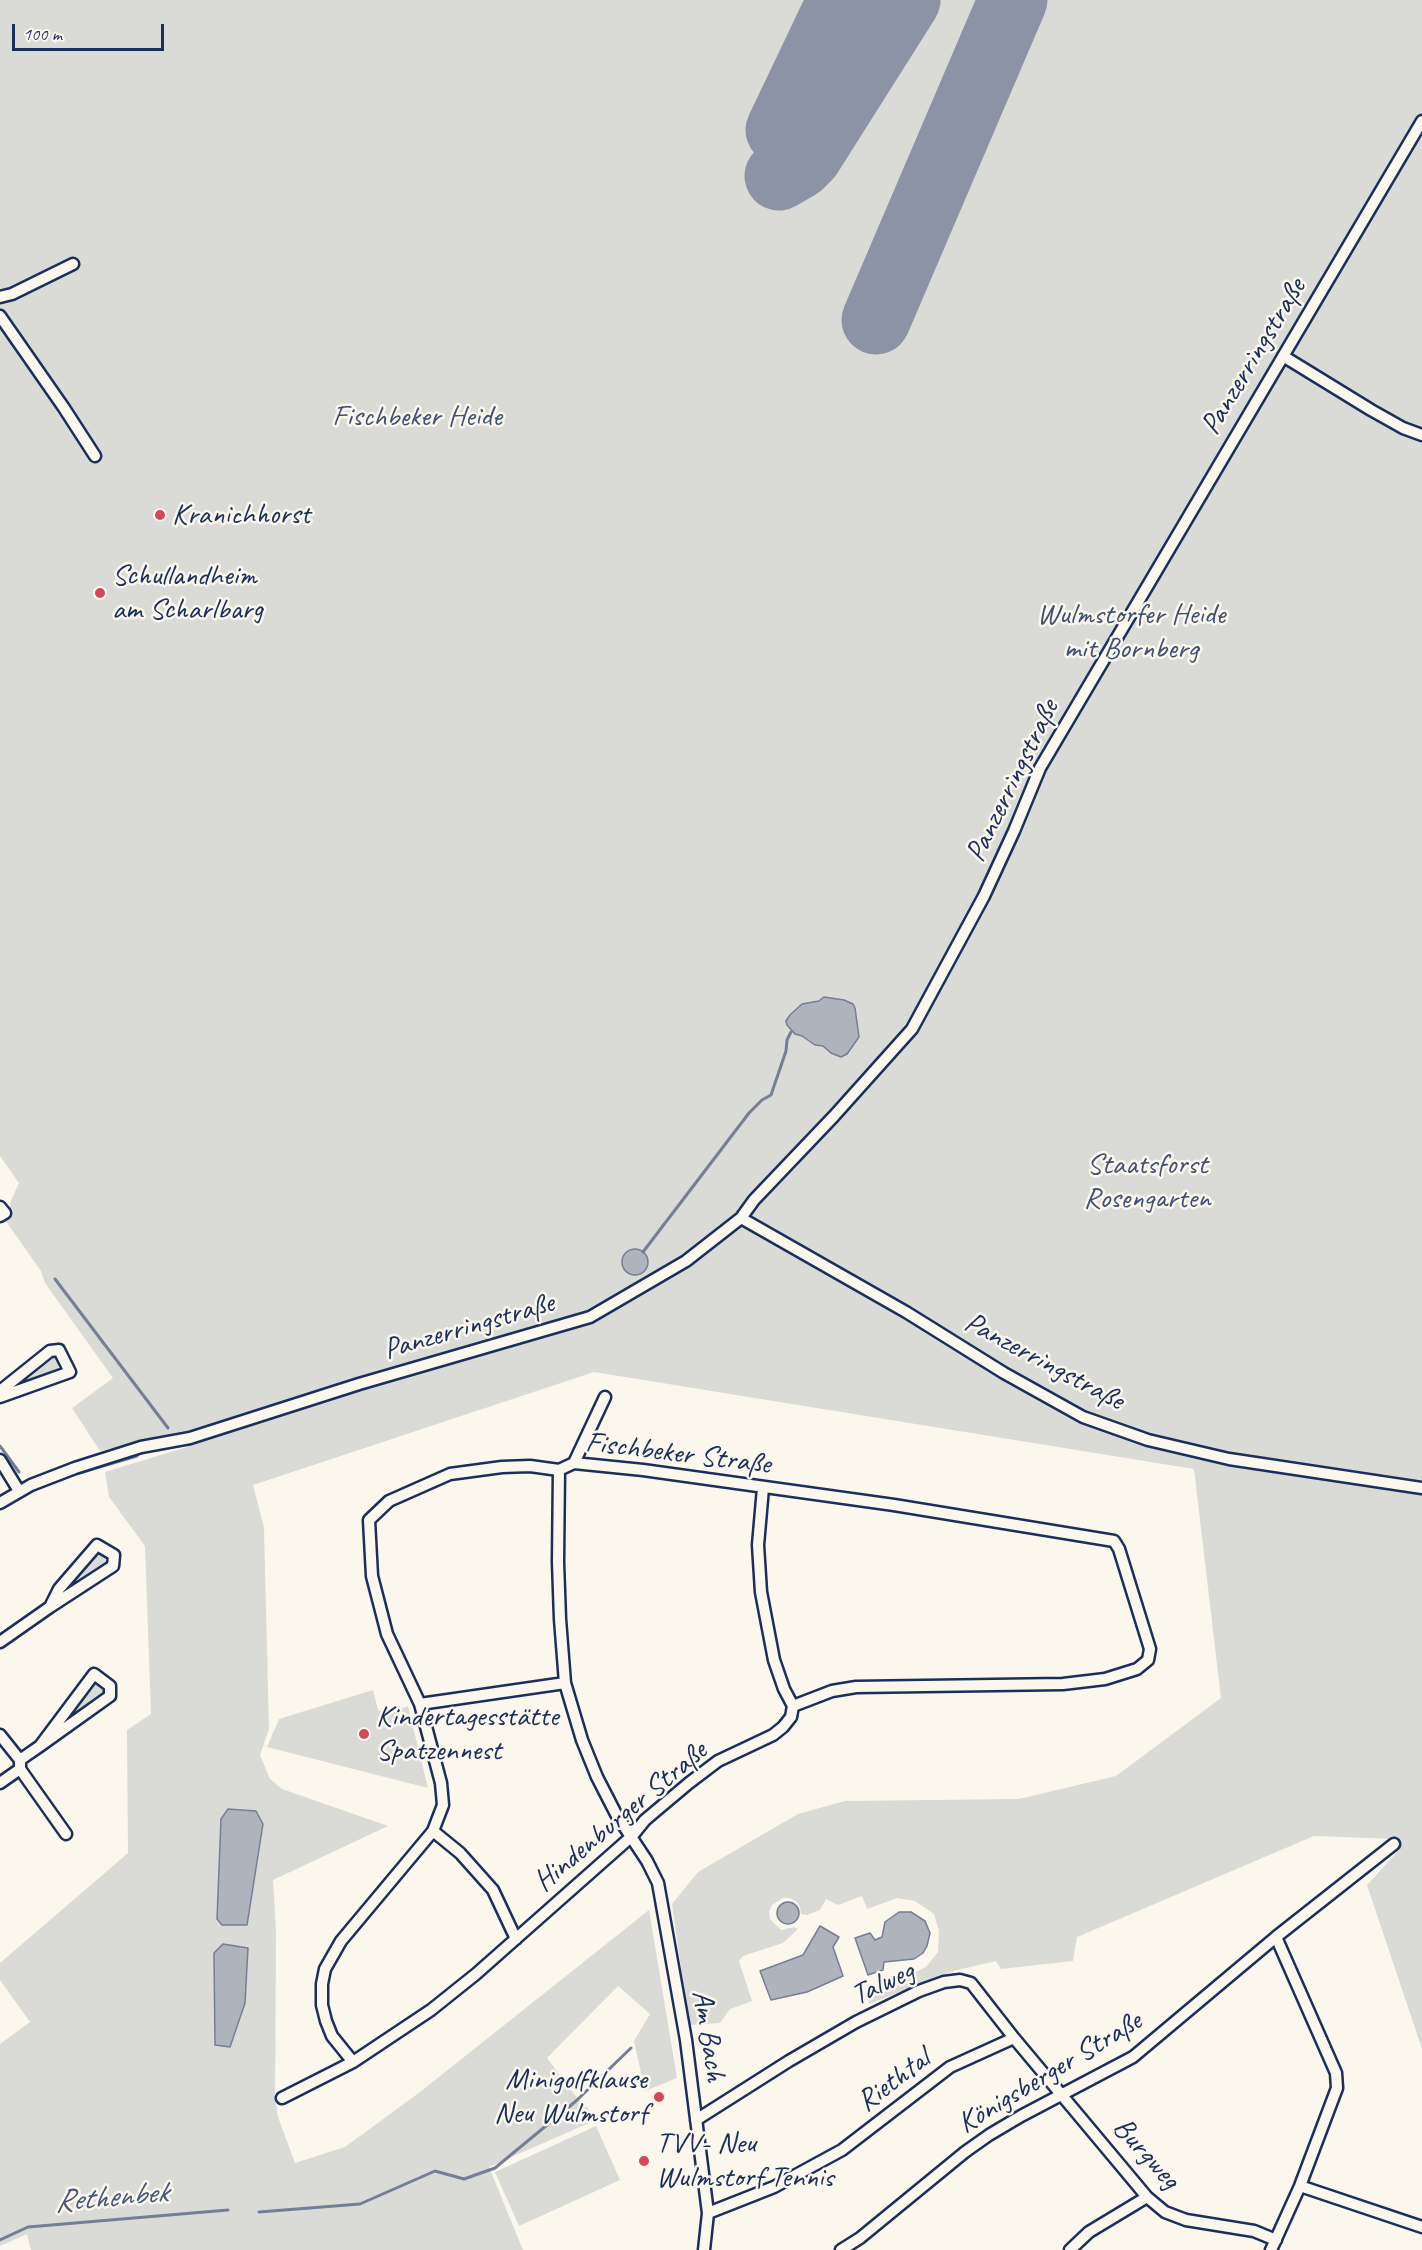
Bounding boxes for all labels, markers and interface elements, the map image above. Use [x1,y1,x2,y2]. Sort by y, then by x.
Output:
scale bar [15,12,166,50]
text: 100 m [23,23,62,45]
street label: Panzerringstraße [1193,272,1315,442]
park label: Fischbeker Heide [332,399,502,435]
place label: Kranichhorst [172,497,310,533]
marker: Kranichhorst [153,508,167,522]
place label: Schullandheim am Scharlbarg [112,558,263,628]
marker: Schullandheim am Scharlbarg [93,586,107,600]
park label: Wulmstorfer Heide mit Bornberg [1037,597,1225,668]
street label: Panzerringstraße [958,694,1068,868]
park label: Staatsforst Rosengarten [1084,1147,1210,1218]
street label: Panzerringstraße [380,1285,558,1369]
street label: Panzerringstraße [958,1305,1130,1419]
street label: Fischbeker Straße [583,1425,773,1483]
place label: Kindertagesstätte Spatzennest [376,1699,558,1770]
marker: Kindertagesstätte Spatzennest [357,1727,371,1741]
street label: Hindenburger Straße [527,1734,715,1900]
street label: Talweg [846,1954,920,2014]
street label: Am Bach [683,1988,733,2084]
street label: Königsberger Straße [951,2004,1149,2142]
street label: Riethtal [850,2042,938,2120]
place label: Minigolfklause Neu Wulmstorf [494,2062,647,2132]
marker: Minigolfklause Neu Wulmstorf [652,2090,666,2104]
street label: Burgweg [1104,2111,1188,2197]
place label: TVV- Neu Wulmstorf Tennis [656,2126,834,2196]
marker: TVV- Neu Wulmstorf Tennis [637,2154,651,2168]
water label: Rethenbek [53,2174,169,2222]

